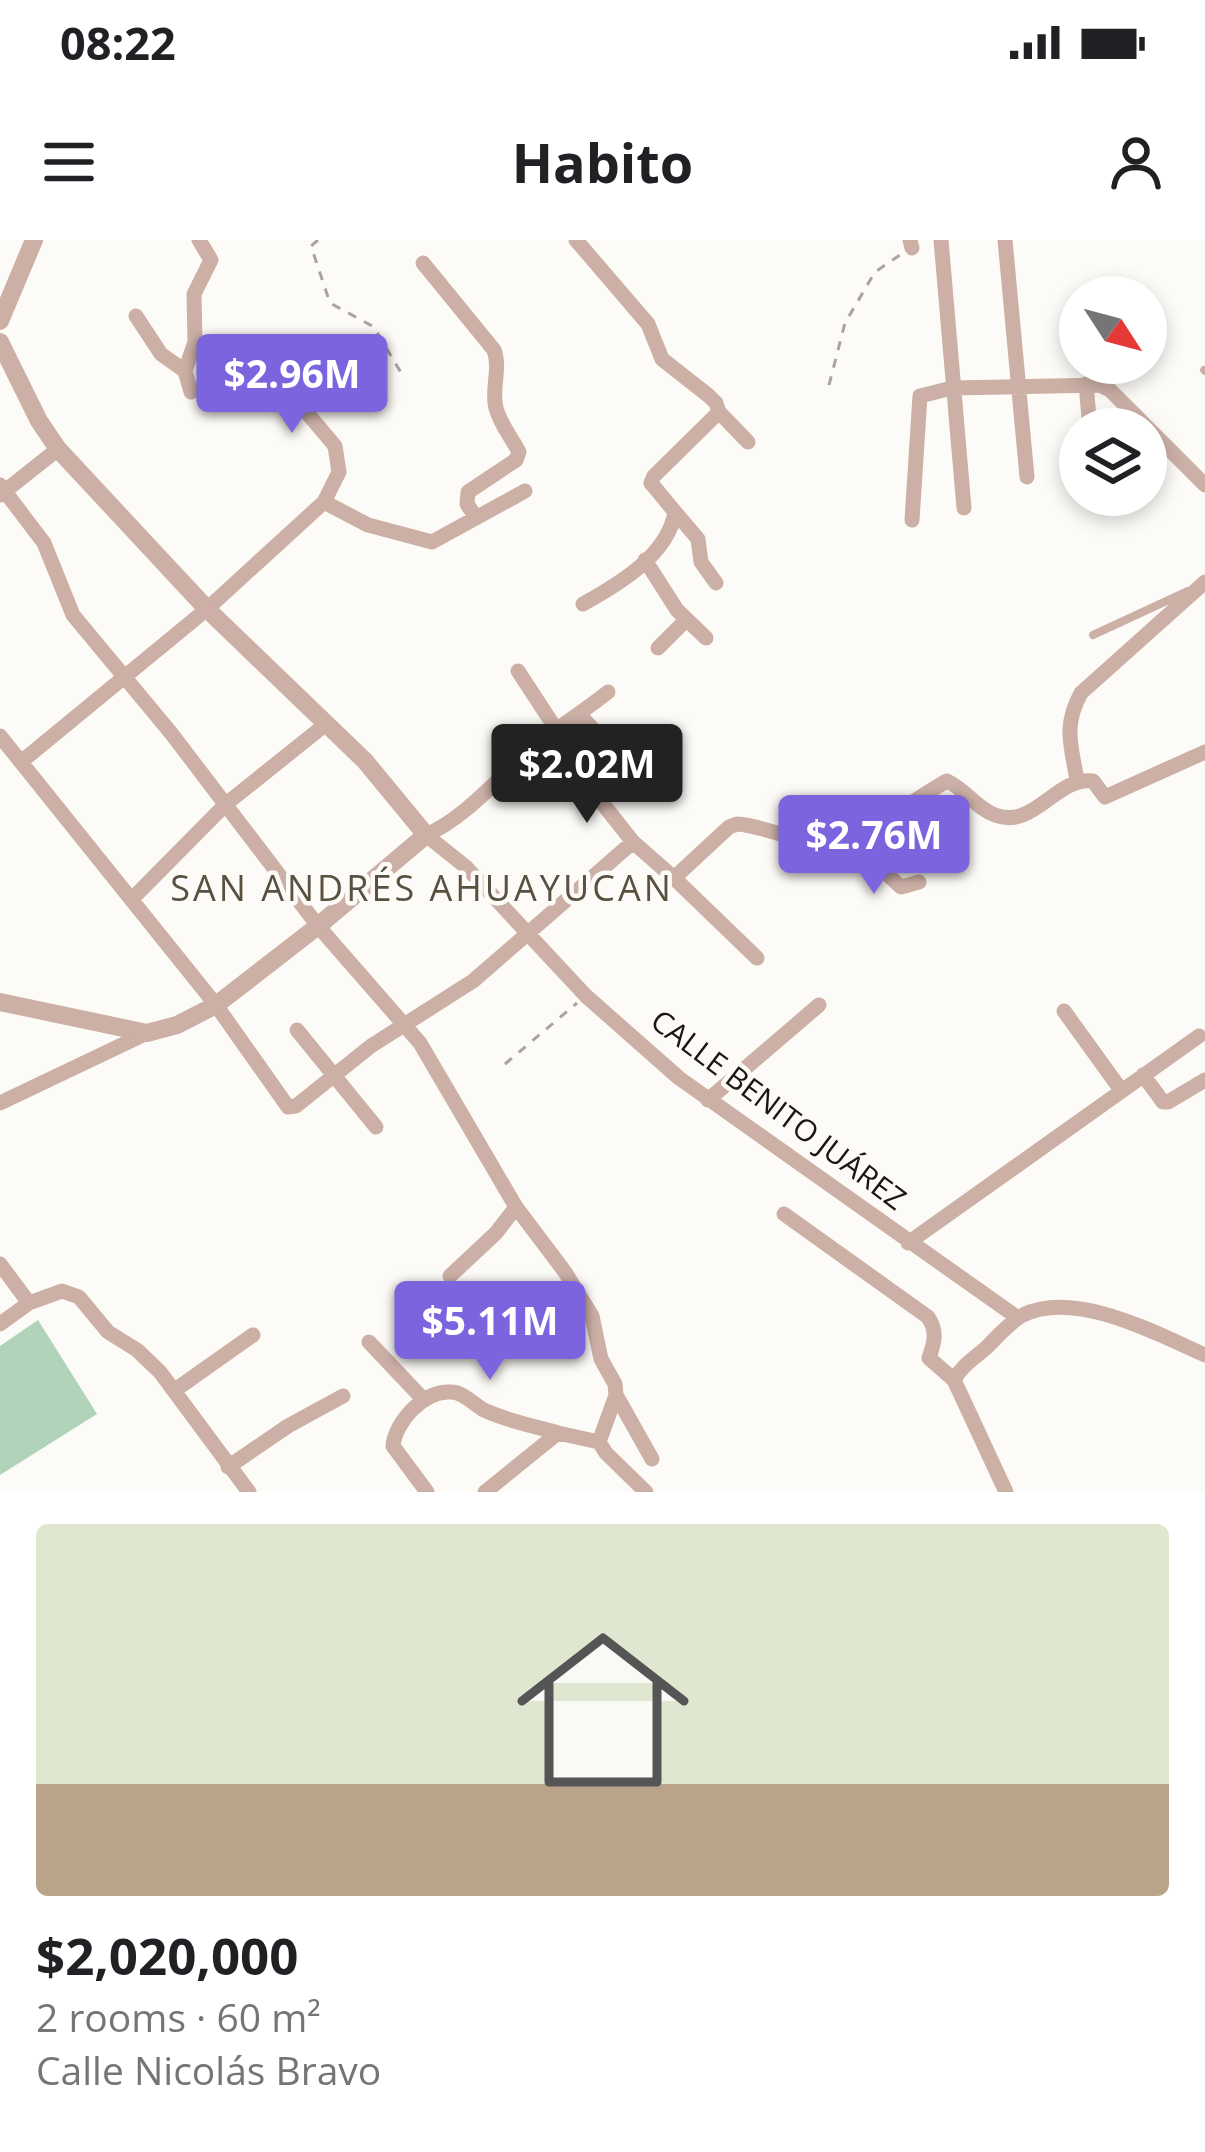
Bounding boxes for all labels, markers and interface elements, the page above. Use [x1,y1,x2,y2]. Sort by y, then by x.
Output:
text: 08:22 [60,12,176,73]
text: Habito [512,125,693,199]
icon: menu [36,129,102,195]
icon: person [1103,129,1169,195]
north arrow [1059,276,1167,384]
map controls [1059,276,1167,516]
pin: $2.96M [194,334,390,436]
text: $2.96M [223,346,361,399]
button: layers [1059,408,1167,516]
pin: $2.02M [489,724,685,826]
text: $2.02M [518,736,656,789]
pin: $2.76M [776,795,972,897]
text: $2.76M [805,807,943,860]
district label: SAN ANDRÉS AHUAYUCAN [170,863,674,912]
street label: CALLE BENITO JUÁREZ [643,999,915,1219]
pin: $5.11M [392,1281,588,1383]
text: $5.11M [421,1293,559,1346]
icon: home [495,1602,711,1818]
text: $2,020,000 [36,1920,298,1990]
text: 2 rooms · 60 m² [36,1990,321,2043]
text: Calle Nicolás Bravo [36,2043,381,2096]

